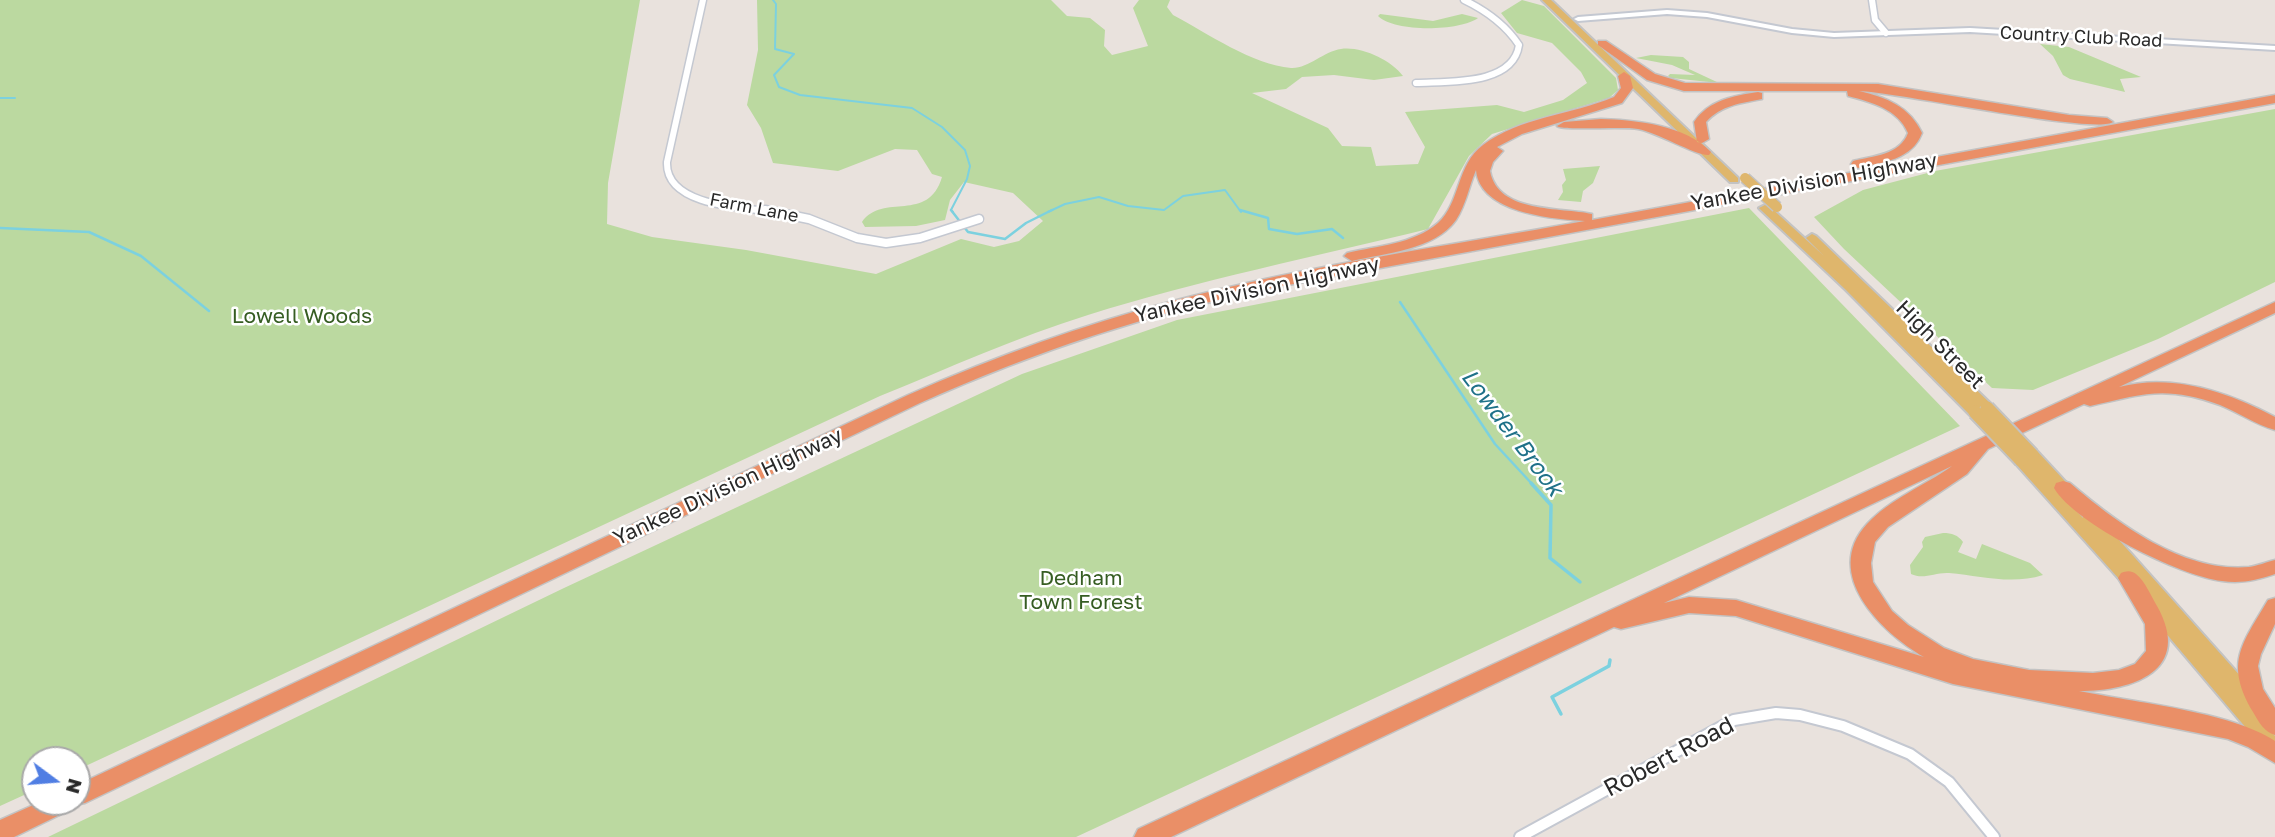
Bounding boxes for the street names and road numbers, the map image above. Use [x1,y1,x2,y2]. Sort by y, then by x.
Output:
street label: Country Club Road [1999,22,2163,52]
street label: Yankee Division Highway [1689,148,1939,216]
street label: Farm Lane [708,189,800,227]
street label: Yankee Division Highway [1132,252,1382,328]
street label: High Street [1890,295,1990,395]
street label: Yankee Division Highway [609,423,847,551]
street label: Robert Road [1599,711,1739,803]

